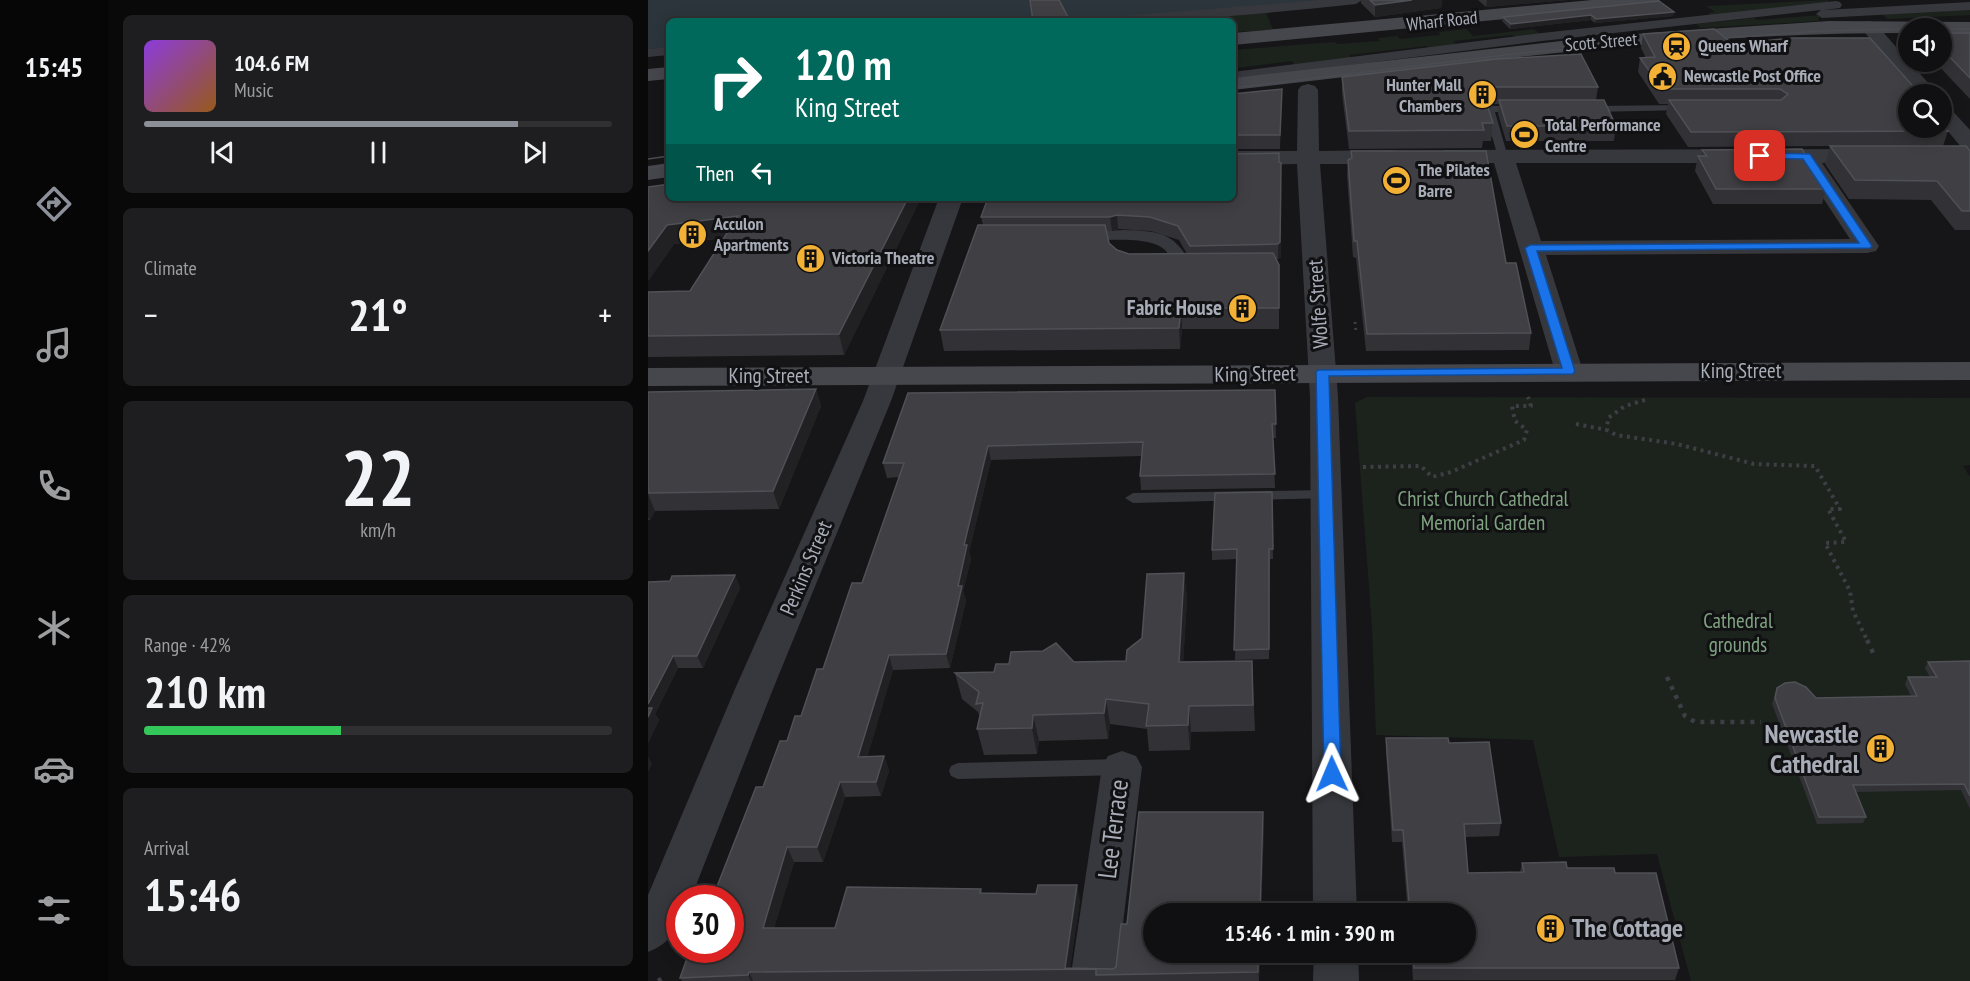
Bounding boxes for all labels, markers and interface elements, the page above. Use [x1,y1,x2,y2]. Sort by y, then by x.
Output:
street label: Wharf Road [1405,5,1479,36]
map controls [1898,18,1952,138]
button: sound [1898,18,1952,72]
street label: Scott Street [1564,27,1638,56]
station icon: Queens Wharf [1661,30,1693,62]
place label: Queens Wharf [1698,34,1789,57]
text: 120 m [795,37,892,92]
icon: right [696,42,774,120]
text: 104.6 FM [234,49,309,77]
text: 15:45 [25,50,83,84]
public building icon: Newcastle Post Office [1647,60,1679,92]
place label: Newcastle Post Office [1684,64,1821,87]
place label: Hunter Mall Chambers [1386,73,1463,117]
text: Music [234,77,274,103]
building icon: Hunter Mall Chambers [1467,79,1499,111]
button: search [1898,84,1952,138]
text: King Street [795,90,899,124]
place label: Total Performance Centre [1545,113,1661,157]
sports icon: Total Performance Centre [1508,119,1540,151]
pin [1734,130,1785,181]
icon: previous [206,136,239,169]
icon: pause [362,136,395,169]
icon: next [518,136,551,169]
icon: arrive [1743,139,1776,172]
icon: left [746,156,779,189]
place label: The Pilates Barre [1418,158,1490,202]
text: Then [696,159,734,187]
sports icon: The Pilates Barre [1381,164,1413,196]
icon: directions [33,183,75,225]
place label: Acculon Apartments [713,212,789,256]
building icon: Acculon Apartments [677,218,709,250]
building icon: Victoria Theatre [795,242,827,274]
place label: Victoria Theatre [831,246,935,269]
text: Climate [144,255,197,281]
street label: Wolfe Street [1301,258,1334,349]
text: 21° [348,285,408,343]
building icon: Fabric House [1227,292,1259,324]
text: − [144,293,158,336]
text: + [598,293,612,336]
place label: Fabric House [1127,294,1222,321]
icon: music [33,324,75,366]
street label: King Street [1700,357,1782,384]
street label: King Street [1214,359,1296,388]
street label: King Street [728,362,810,389]
text: 22 [341,427,415,528]
icon: phone [33,465,75,507]
park label: Christ Church Cathedral Memorial Garden [1398,485,1569,536]
street label: Perkins Street [774,516,838,619]
text: km/h [360,517,396,543]
icon: climate [33,607,75,649]
park label: Cathedral grounds [1703,607,1773,658]
text: Range · 42% [144,632,231,658]
text: 210 km [144,662,266,720]
place label: Newcastle Cathedral [1765,717,1860,780]
building icon: Newcastle Cathedral [1864,733,1896,765]
position arrow [1300,742,1364,806]
icon: car [33,748,75,790]
street label: Lee Terrace [1090,777,1135,880]
text: Arrival [144,835,189,861]
text: 15:46 [144,865,241,923]
speed limit sign: 30 [666,885,744,963]
icon: filters [33,889,75,931]
place label: The Cottage [1572,911,1683,944]
building icon: The Cottage [1535,912,1567,944]
text: 15:46 · 1 min · 390 m [1224,919,1395,947]

